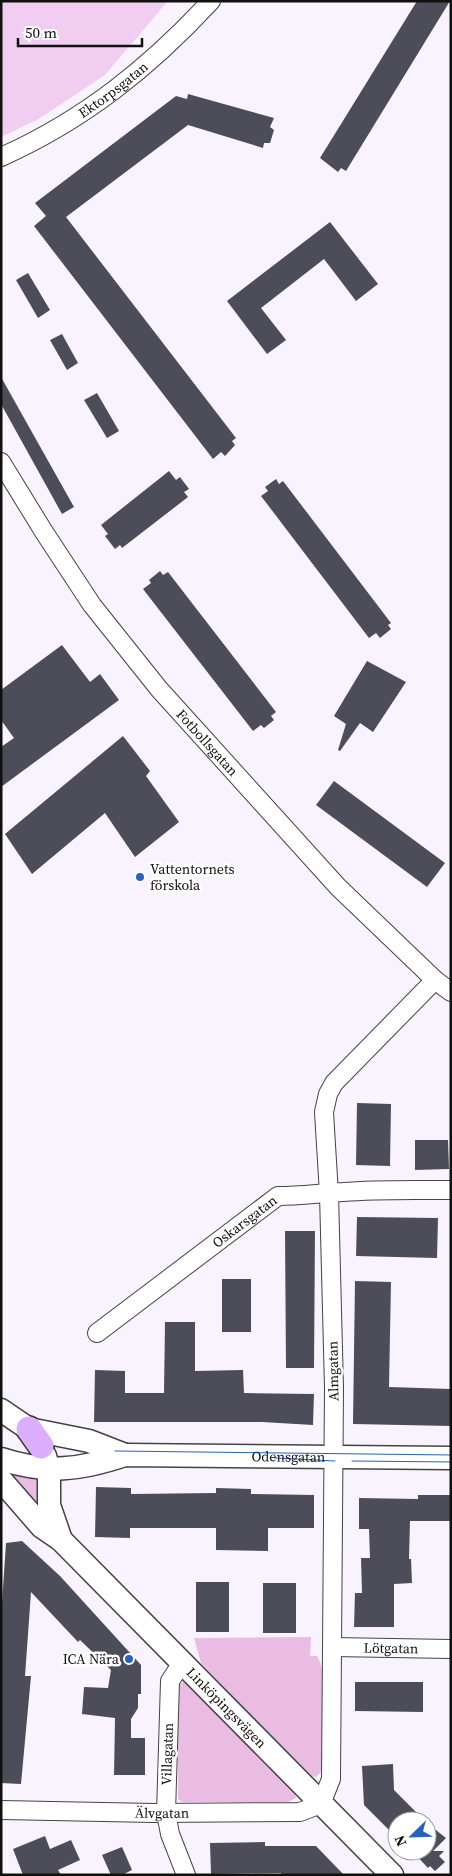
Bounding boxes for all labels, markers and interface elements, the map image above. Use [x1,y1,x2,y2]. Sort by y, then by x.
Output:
scale bar [18,15,141,47]
text: 50 m [25,22,57,43]
street label: Ektorpsgatan [74,56,153,123]
street label: Fotbollsgatan [172,705,243,781]
place label: Vattentornets förskola [150,859,235,895]
marker: Vattentornets förskola [134,871,146,883]
street label: Oskarsgatan [208,1190,282,1252]
street label: Almgatan [322,1340,344,1401]
street label: Odensgatan [251,1446,326,1467]
street label: Lötgatan [363,1638,419,1658]
place label: ICA Nära [63,1649,120,1669]
marker: ICA Nära [123,1653,135,1665]
street label: Linköpingsvägen [182,1663,272,1753]
street label: Villagatan [156,1722,178,1786]
street label: Älvgatan [135,1803,190,1823]
north arrow [387,1811,437,1861]
text: N [389,1832,411,1850]

